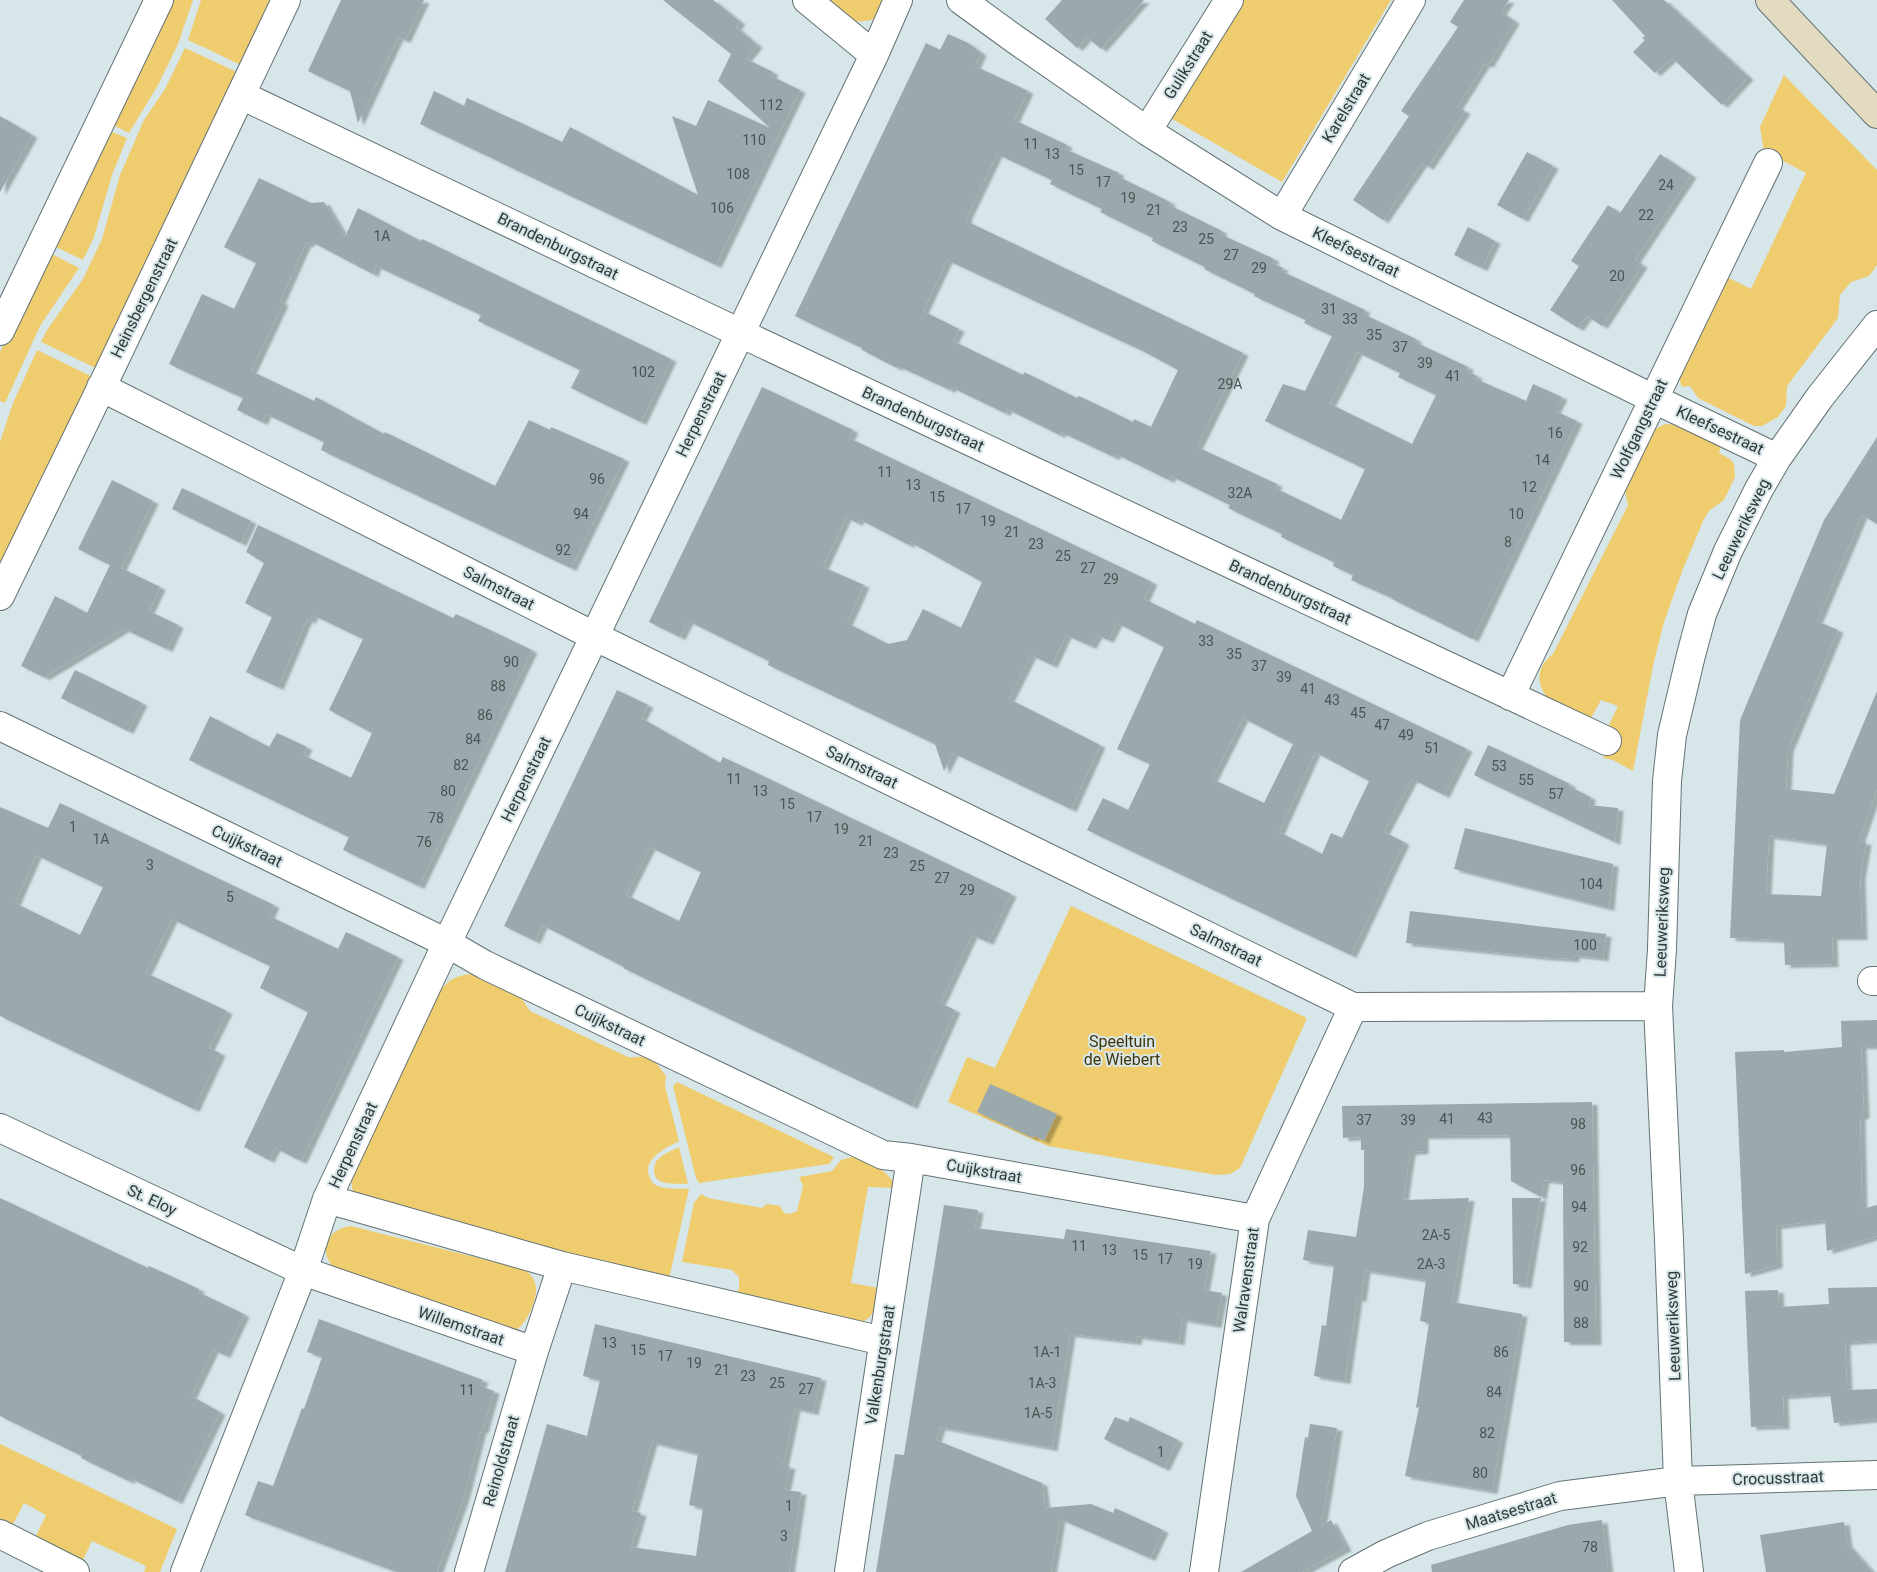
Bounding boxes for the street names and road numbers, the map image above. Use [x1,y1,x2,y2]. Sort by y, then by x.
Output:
street label: Gulikstraat [1160,27,1216,103]
street label: Karelstraat [1318,70,1374,146]
street label: Brandenburgstraat [494,208,622,284]
street label: Kleefsestraat [1309,223,1403,281]
street label: Heinsbergenstraat [107,235,181,361]
street label: Herpenstraat [672,368,730,460]
street label: Wolfgangstraat [1607,376,1671,482]
street label: Brandenburgstraat [859,382,987,456]
street label: Kleefsestraat [1673,401,1767,459]
street label: Leeuweriksweg [1708,475,1774,583]
street label: Brandenburgstraat [1226,555,1354,629]
street label: Salmstraat [460,562,538,614]
street label: Herpenstraat [497,733,555,825]
street label: Salmstraat [823,742,901,792]
street label: Cuijkstraat [209,821,285,871]
street label: Leeuweriksweg [1651,867,1673,977]
street label: Salmstraat [1187,920,1265,970]
street label: Cuijkstraat [572,1000,648,1050]
street label: Herpenstraat [325,1099,381,1191]
street label: Cuijkstraat [945,1155,1023,1187]
street label: St. Eloy [124,1180,180,1220]
street label: Walravenstraat [1229,1226,1263,1334]
street label: Leeuweriksweg [1662,1271,1684,1381]
street label: Willemstraat [416,1302,506,1350]
street label: Valkenburgstraat [861,1304,899,1426]
street label: Reinoldstraat [479,1413,523,1509]
street label: Crocusstraat [1732,1467,1824,1489]
street label: Maatsestraat [1463,1488,1559,1534]

